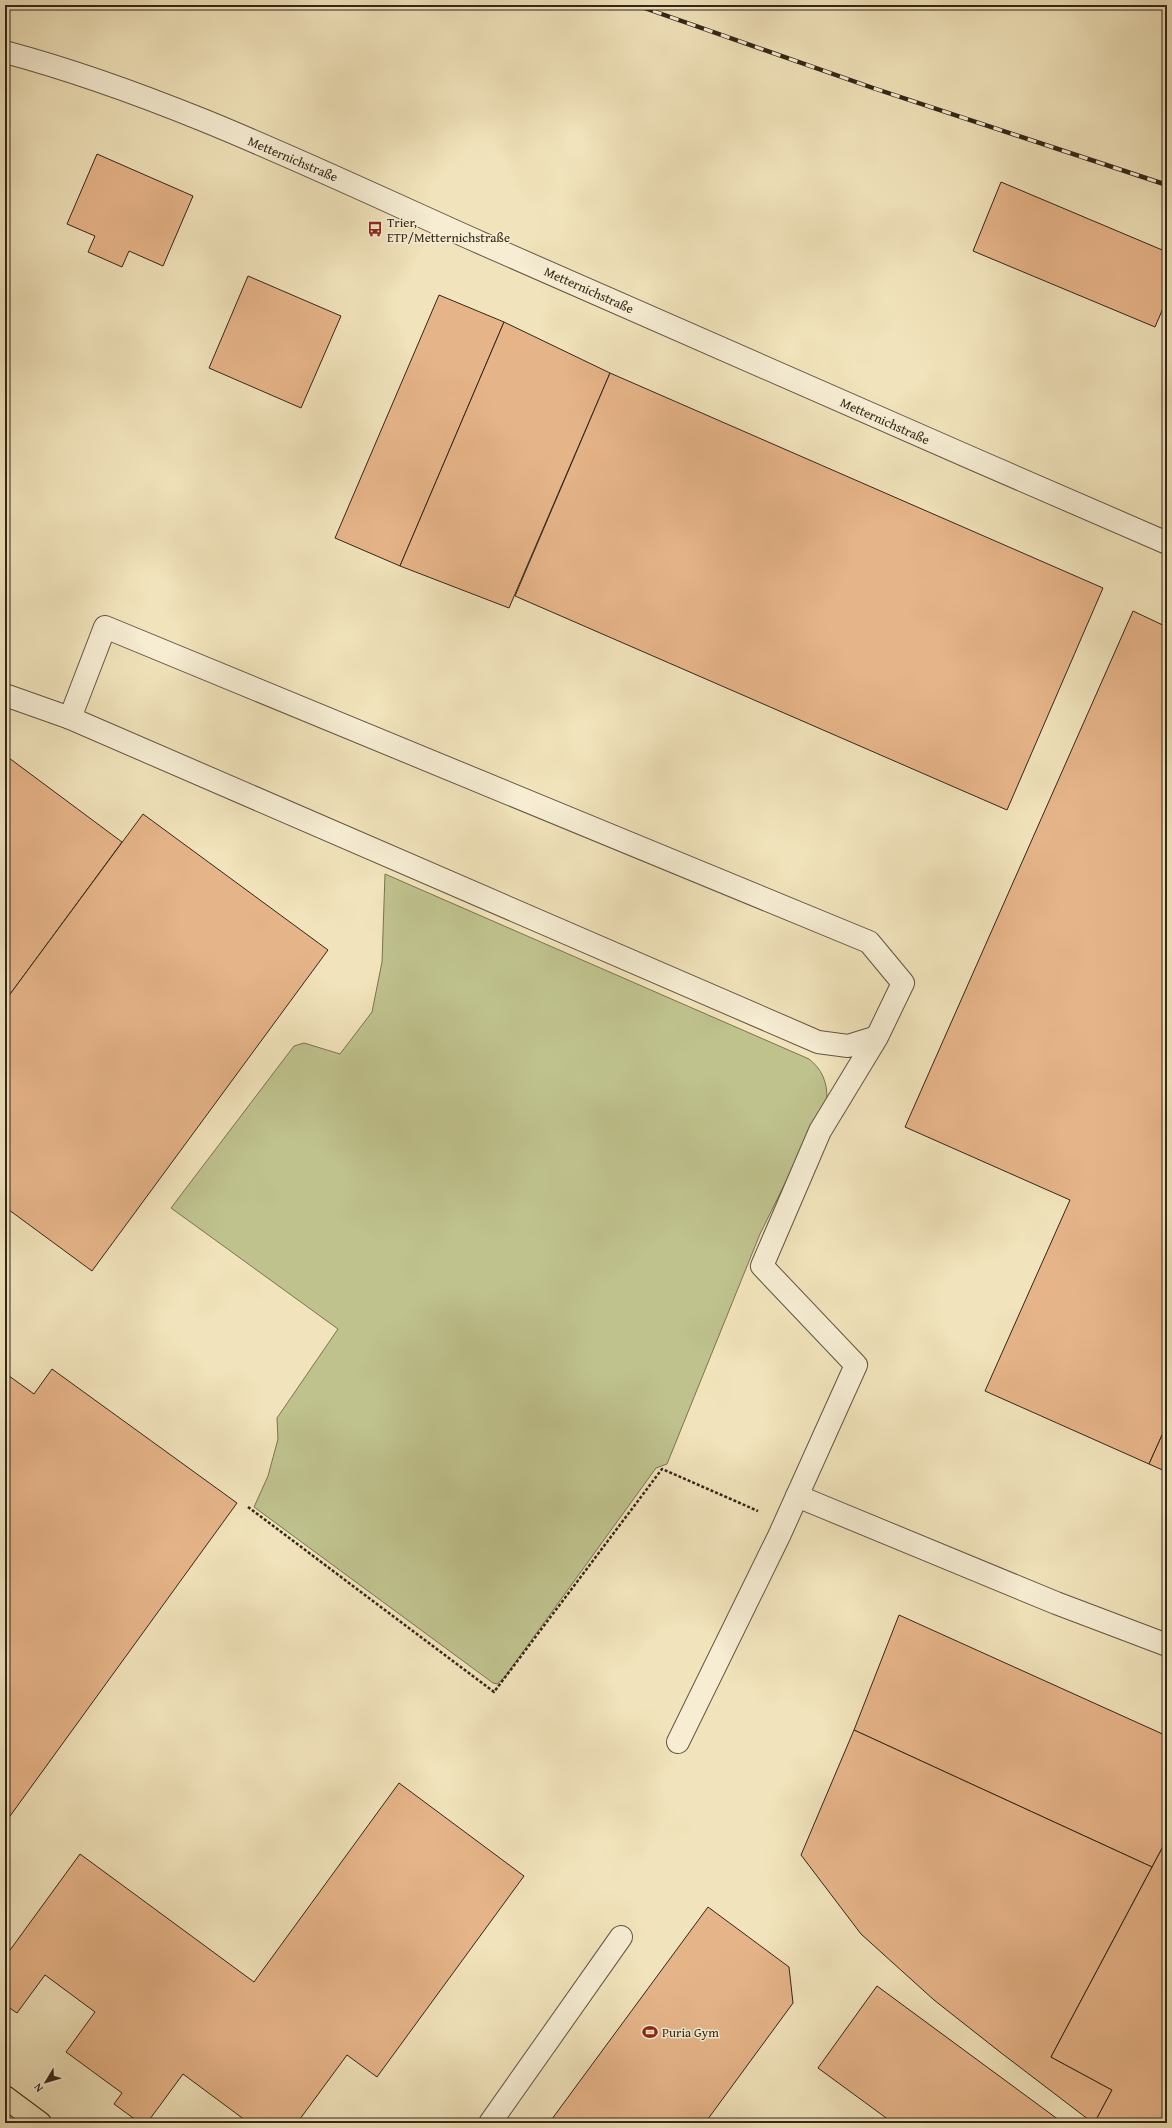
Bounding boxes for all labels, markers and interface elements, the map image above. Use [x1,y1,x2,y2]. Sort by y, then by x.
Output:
street label: Metternichstraße [245,131,341,187]
place label: Trier, ETP/Metternichstraße [387,213,510,247]
bus stop icon: Trier, ETP/Metternichstraße [366,220,384,238]
street label: Metternichstraße [541,262,637,318]
street label: Metternichstraße [837,393,933,449]
sports icon: Puria Gym [641,2023,659,2041]
place label: Puria Gym [662,2023,719,2042]
north arrow [26,2062,66,2102]
text: N [29,2080,47,2096]

